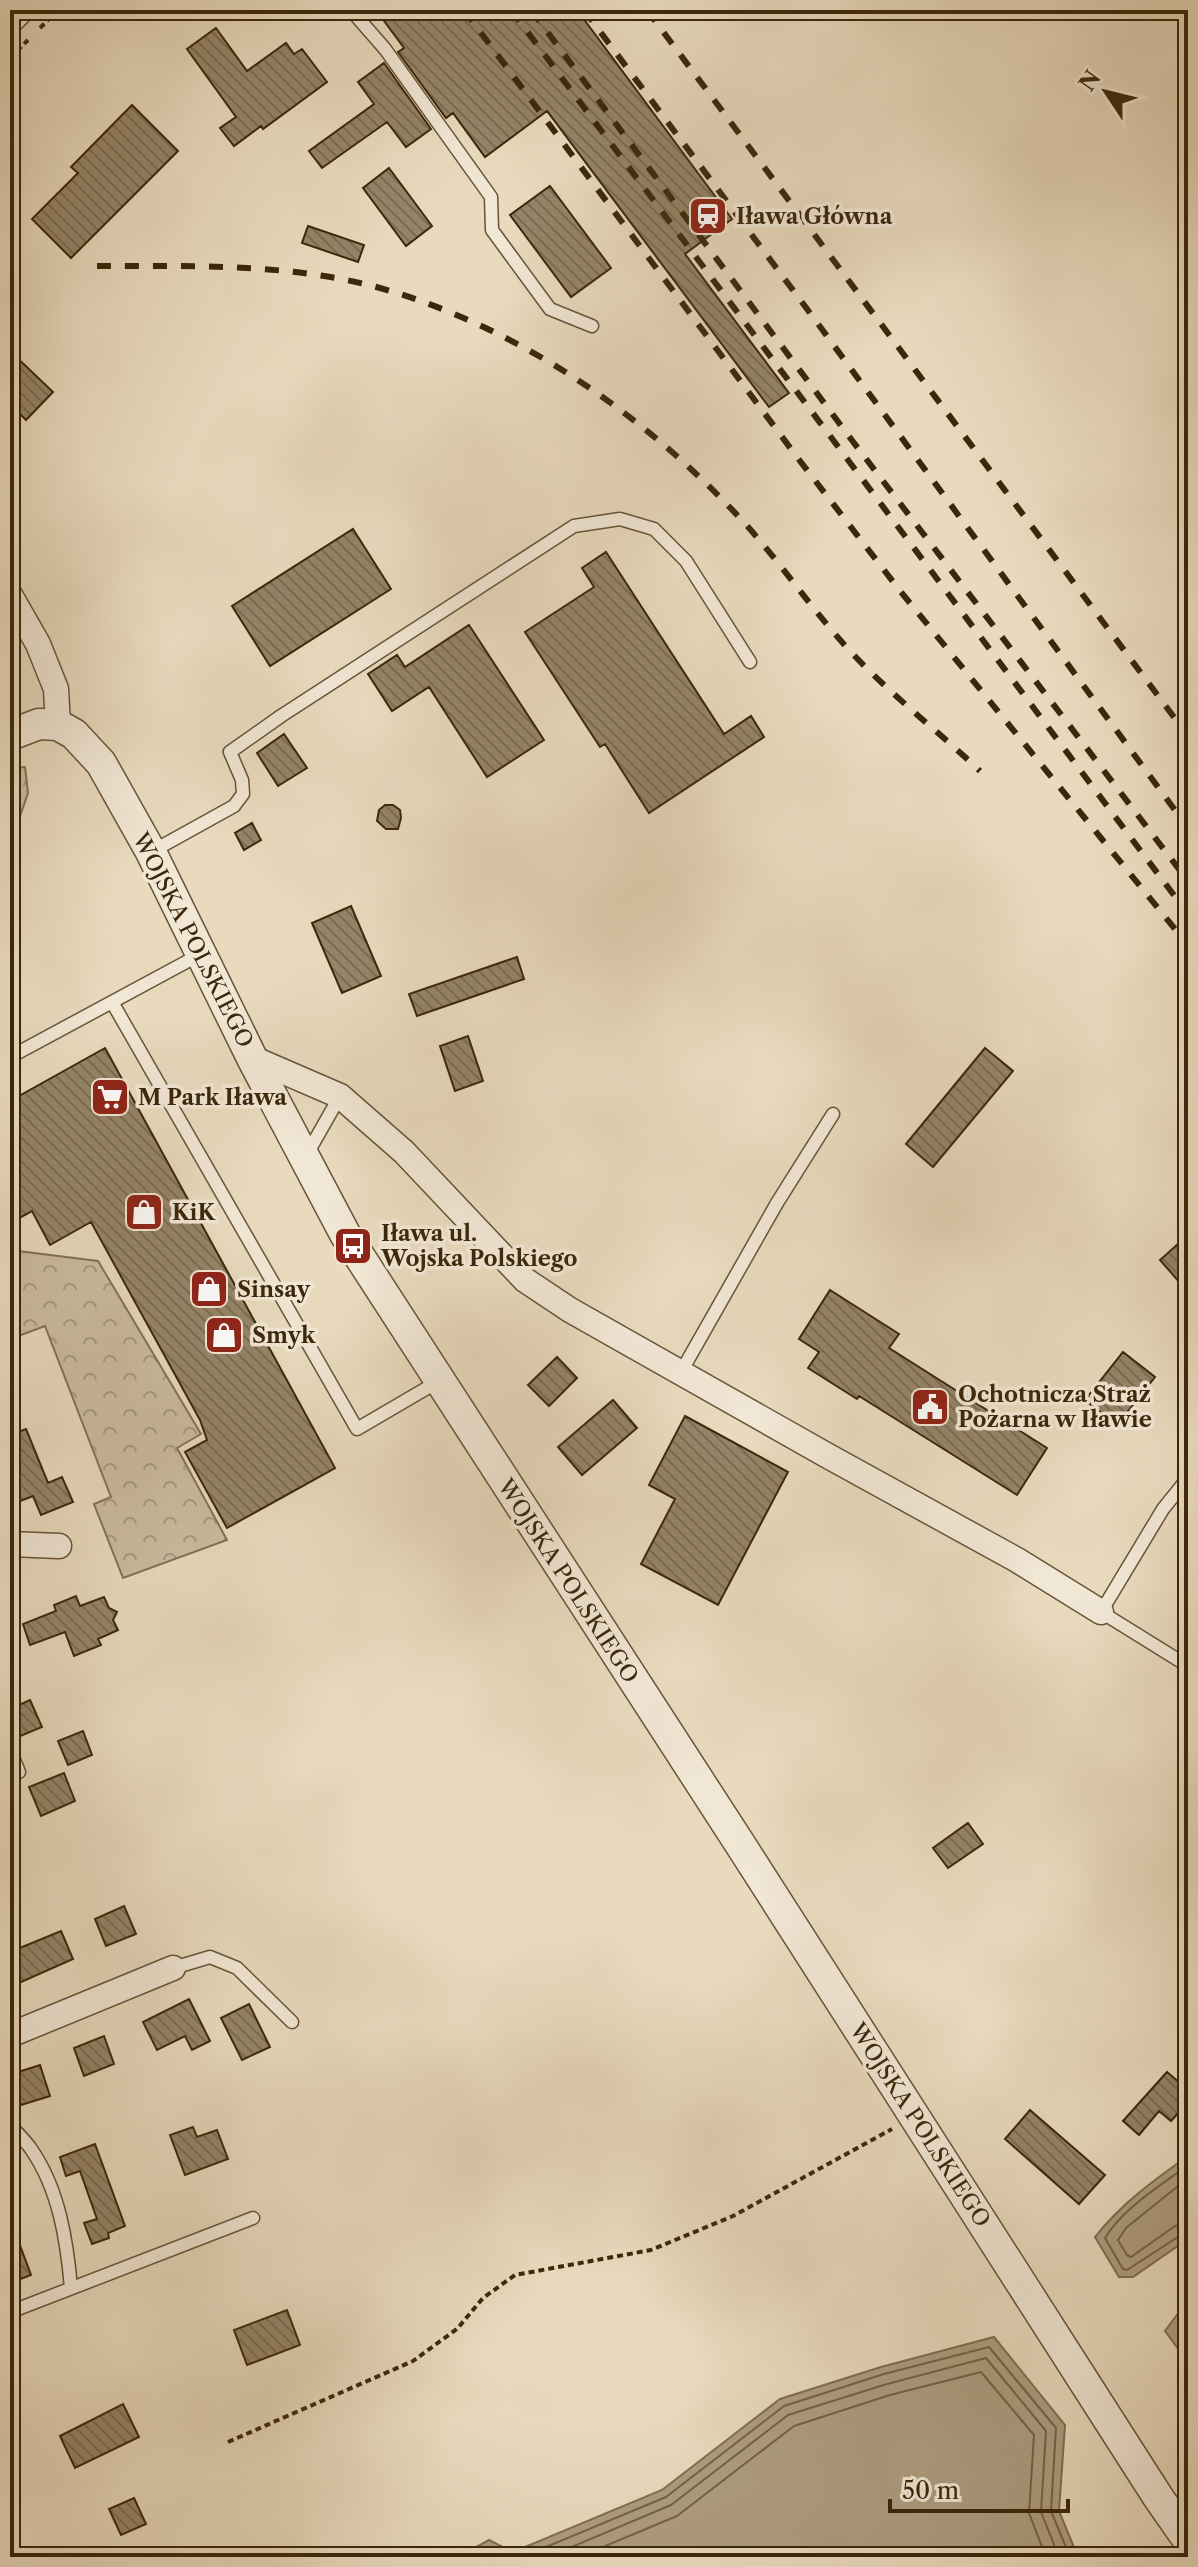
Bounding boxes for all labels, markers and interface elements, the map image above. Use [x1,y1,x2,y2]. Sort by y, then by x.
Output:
north arrow [1066,52,1146,132]
text: N [1073,65,1107,96]
station icon: Iława Główna [687,195,729,237]
place label: Iława Główna [736,203,893,230]
street label: WOJSKA POLSKIEGO [127,827,259,1052]
supermarket icon: M Park Iława [89,1076,131,1118]
place label: M Park Iława [138,1084,287,1111]
shop icon: KiK [123,1191,165,1233]
place label: KiK [172,1199,216,1226]
place label: Iława ul. Wojska Polskiego [380,1220,578,1272]
bus stop icon: Iława ul. Wojska Polskiego [332,1225,374,1267]
shop icon: Sinsay [188,1268,230,1310]
place label: Sinsay [237,1276,310,1303]
shop icon: Smyk [203,1314,245,1356]
place label: Smyk [252,1322,316,1349]
place label: Ochotnicza Straż Pożarna w Iławie [958,1381,1152,1433]
public building icon: Ochotnicza Straż Pożarna w Iławie [909,1386,951,1428]
street label: WOJSKA POLSKIEGO [491,1473,644,1688]
street label: WOJSKA POLSKIEGO [843,2017,996,2232]
scale bar [890,2463,1068,2513]
text: 50 m [902,2476,959,2505]

